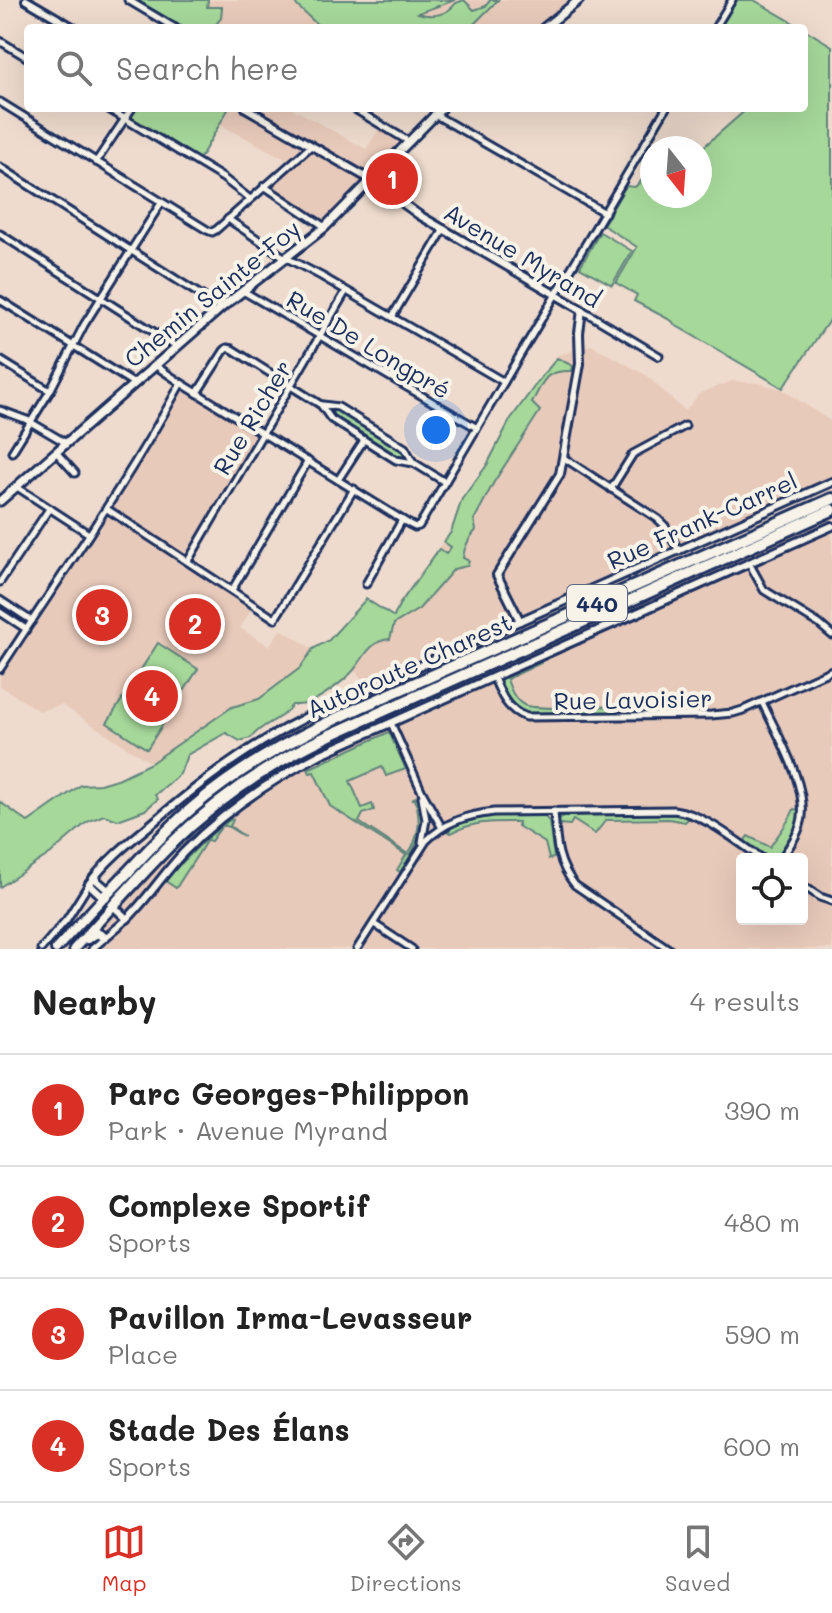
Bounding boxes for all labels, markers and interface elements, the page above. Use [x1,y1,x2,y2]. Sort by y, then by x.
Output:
search box [24,24,808,112]
icon: search [52,46,96,90]
text: Search here [116,48,299,88]
north arrow [640,136,712,208]
pin: 1 [366,149,418,209]
street label: Avenue Myrand [439,196,607,314]
street label: Chemin Sainte-Foy [118,212,306,374]
street label: Rue De Longpré [281,283,457,405]
street label: Rue Richer [206,354,298,480]
your location [416,410,456,450]
street label: Rue Frank-Carrel [602,464,802,576]
pin: 3 [76,585,128,645]
road number: 440 [567,585,627,621]
pin: 2 [169,594,221,654]
street label: Autoroute Charest [301,606,517,724]
pin: 4 [126,666,178,726]
street label: Rue Lavoisier [553,682,713,716]
map controls [736,853,808,925]
button: locate [736,853,808,925]
text: Nearby [32,979,157,1024]
text: 4 results [690,984,800,1018]
text: Parc Georges-Philippon [108,1073,469,1113]
text: 1 [52,1093,64,1127]
text: 390 m [724,1093,800,1127]
text: Park · Avenue Myrand [108,1113,388,1147]
text: Complexe Sportif [108,1185,369,1225]
text: 2 [51,1205,65,1239]
text: 480 m [724,1205,800,1239]
text: Sports [108,1225,191,1259]
text: Pavillon Irma-Levasseur [108,1297,472,1337]
text: 3 [50,1317,66,1351]
text: 590 m [724,1317,800,1351]
text: Place [108,1337,178,1371]
text: Stade Des Élans [108,1409,350,1449]
text: 4 [50,1429,66,1463]
text: 600 m [723,1429,800,1463]
text: Sports [108,1449,191,1483]
tab: Map [102,1520,147,1597]
tab: Directions [350,1520,462,1597]
tab: Saved [665,1520,730,1597]

